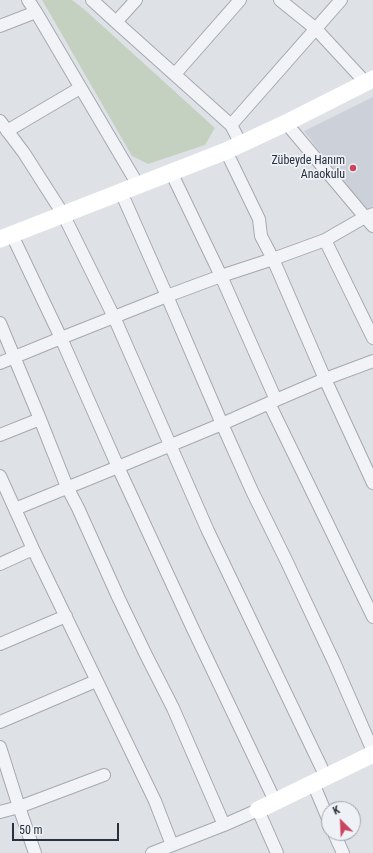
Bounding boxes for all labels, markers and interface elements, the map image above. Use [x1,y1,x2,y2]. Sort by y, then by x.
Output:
place label: Zübeyde Hanım Anaokulu [271,154,345,182]
marker: Zübeyde Hanım Anaokulu [348,163,358,173]
north arrow [321,801,361,841]
text: K [331,803,342,818]
scale bar [14,815,121,841]
text: 50 m [19,823,43,837]

